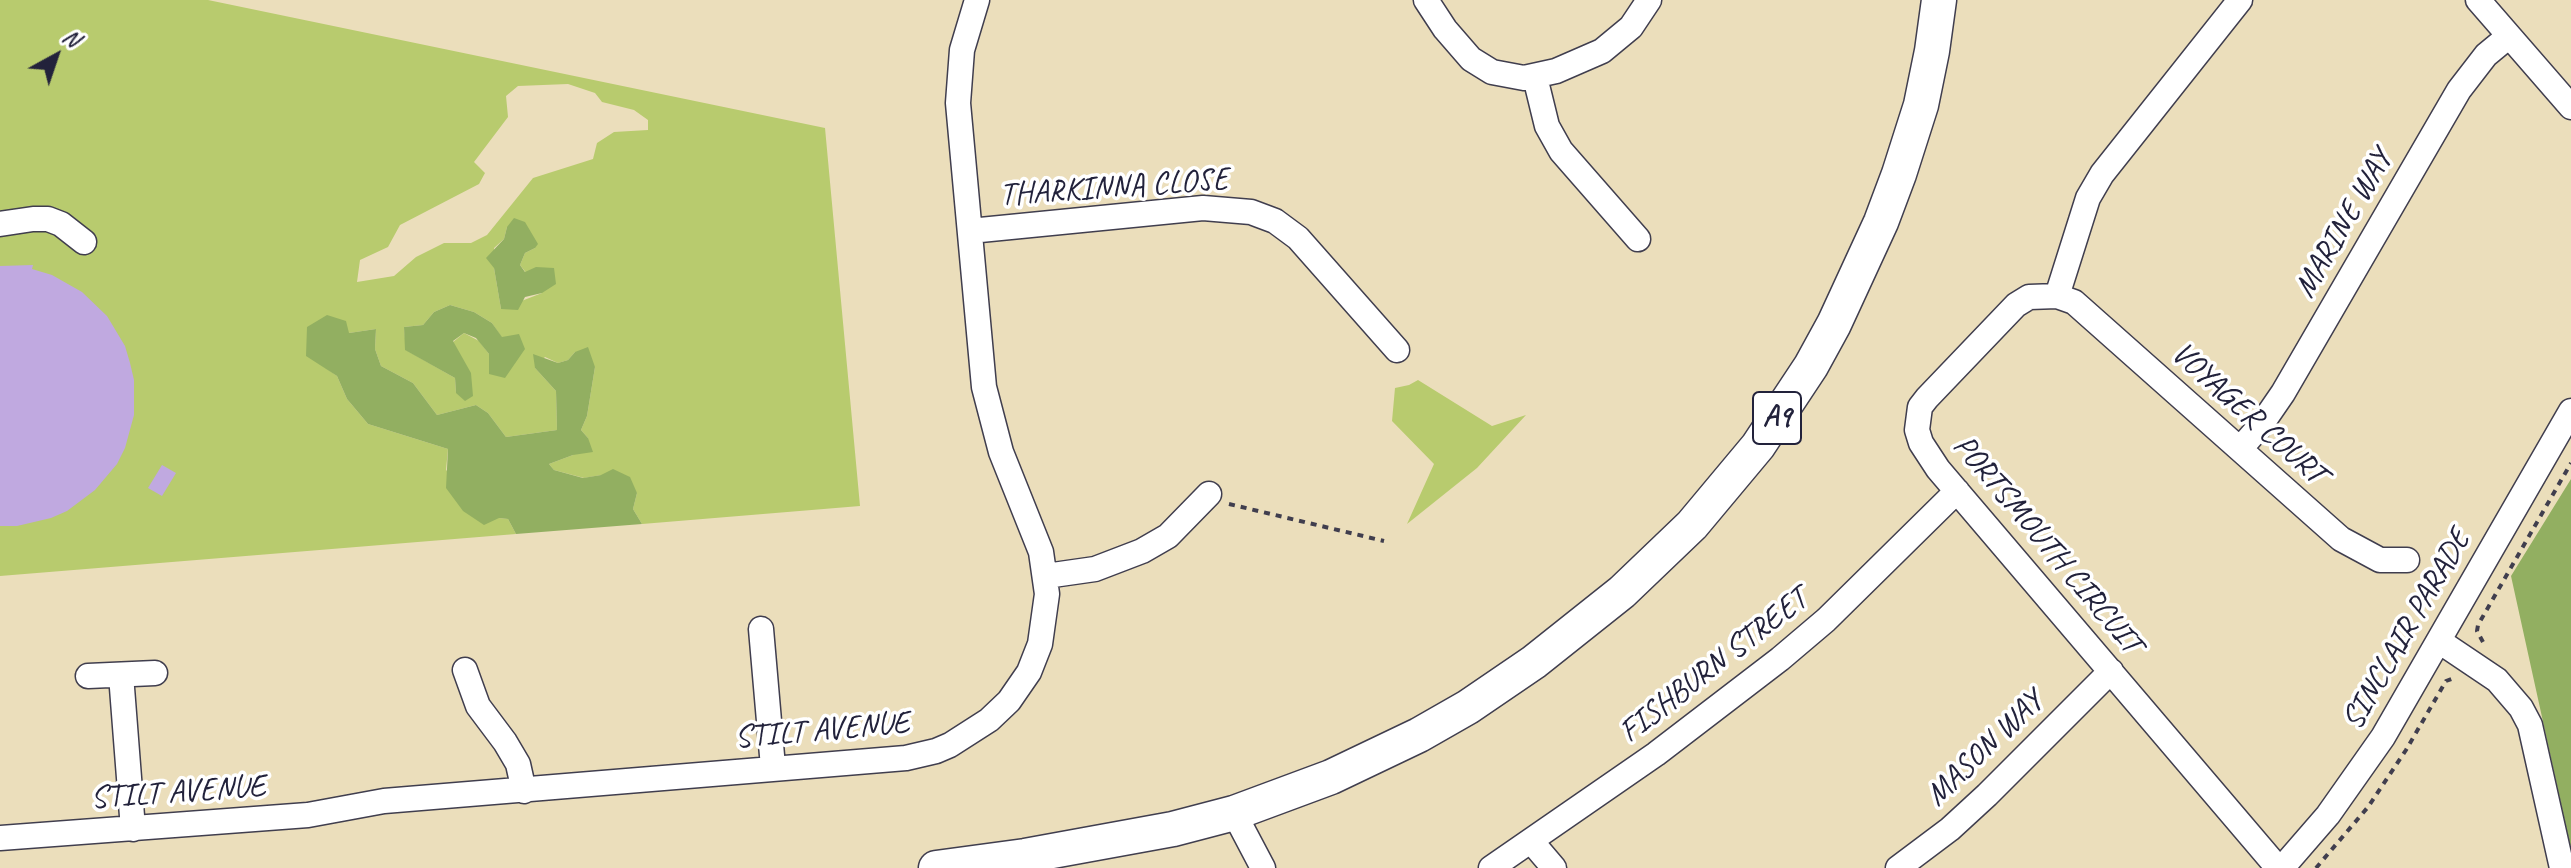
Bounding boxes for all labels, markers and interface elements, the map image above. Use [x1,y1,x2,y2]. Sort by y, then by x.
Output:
north arrow [16,16,96,96]
text: N [57,23,86,53]
street label: MARINE WAY [2286,143,2402,305]
street label: THARKINNA CLOSE [998,161,1230,215]
street label: VOYAGER COURT [2163,335,2333,493]
road number: A9 [1753,392,1801,444]
street label: PORTSMOUTH CIRCUIT [1944,428,2150,662]
street label: SINCLAIR PARADE [2334,523,2480,737]
street label: FISHBURN STREET [1612,580,1816,752]
street label: MASON WAY [1918,684,2052,814]
street label: STILT AVENUE [733,704,911,758]
street label: STILT AVENUE [89,768,267,818]

